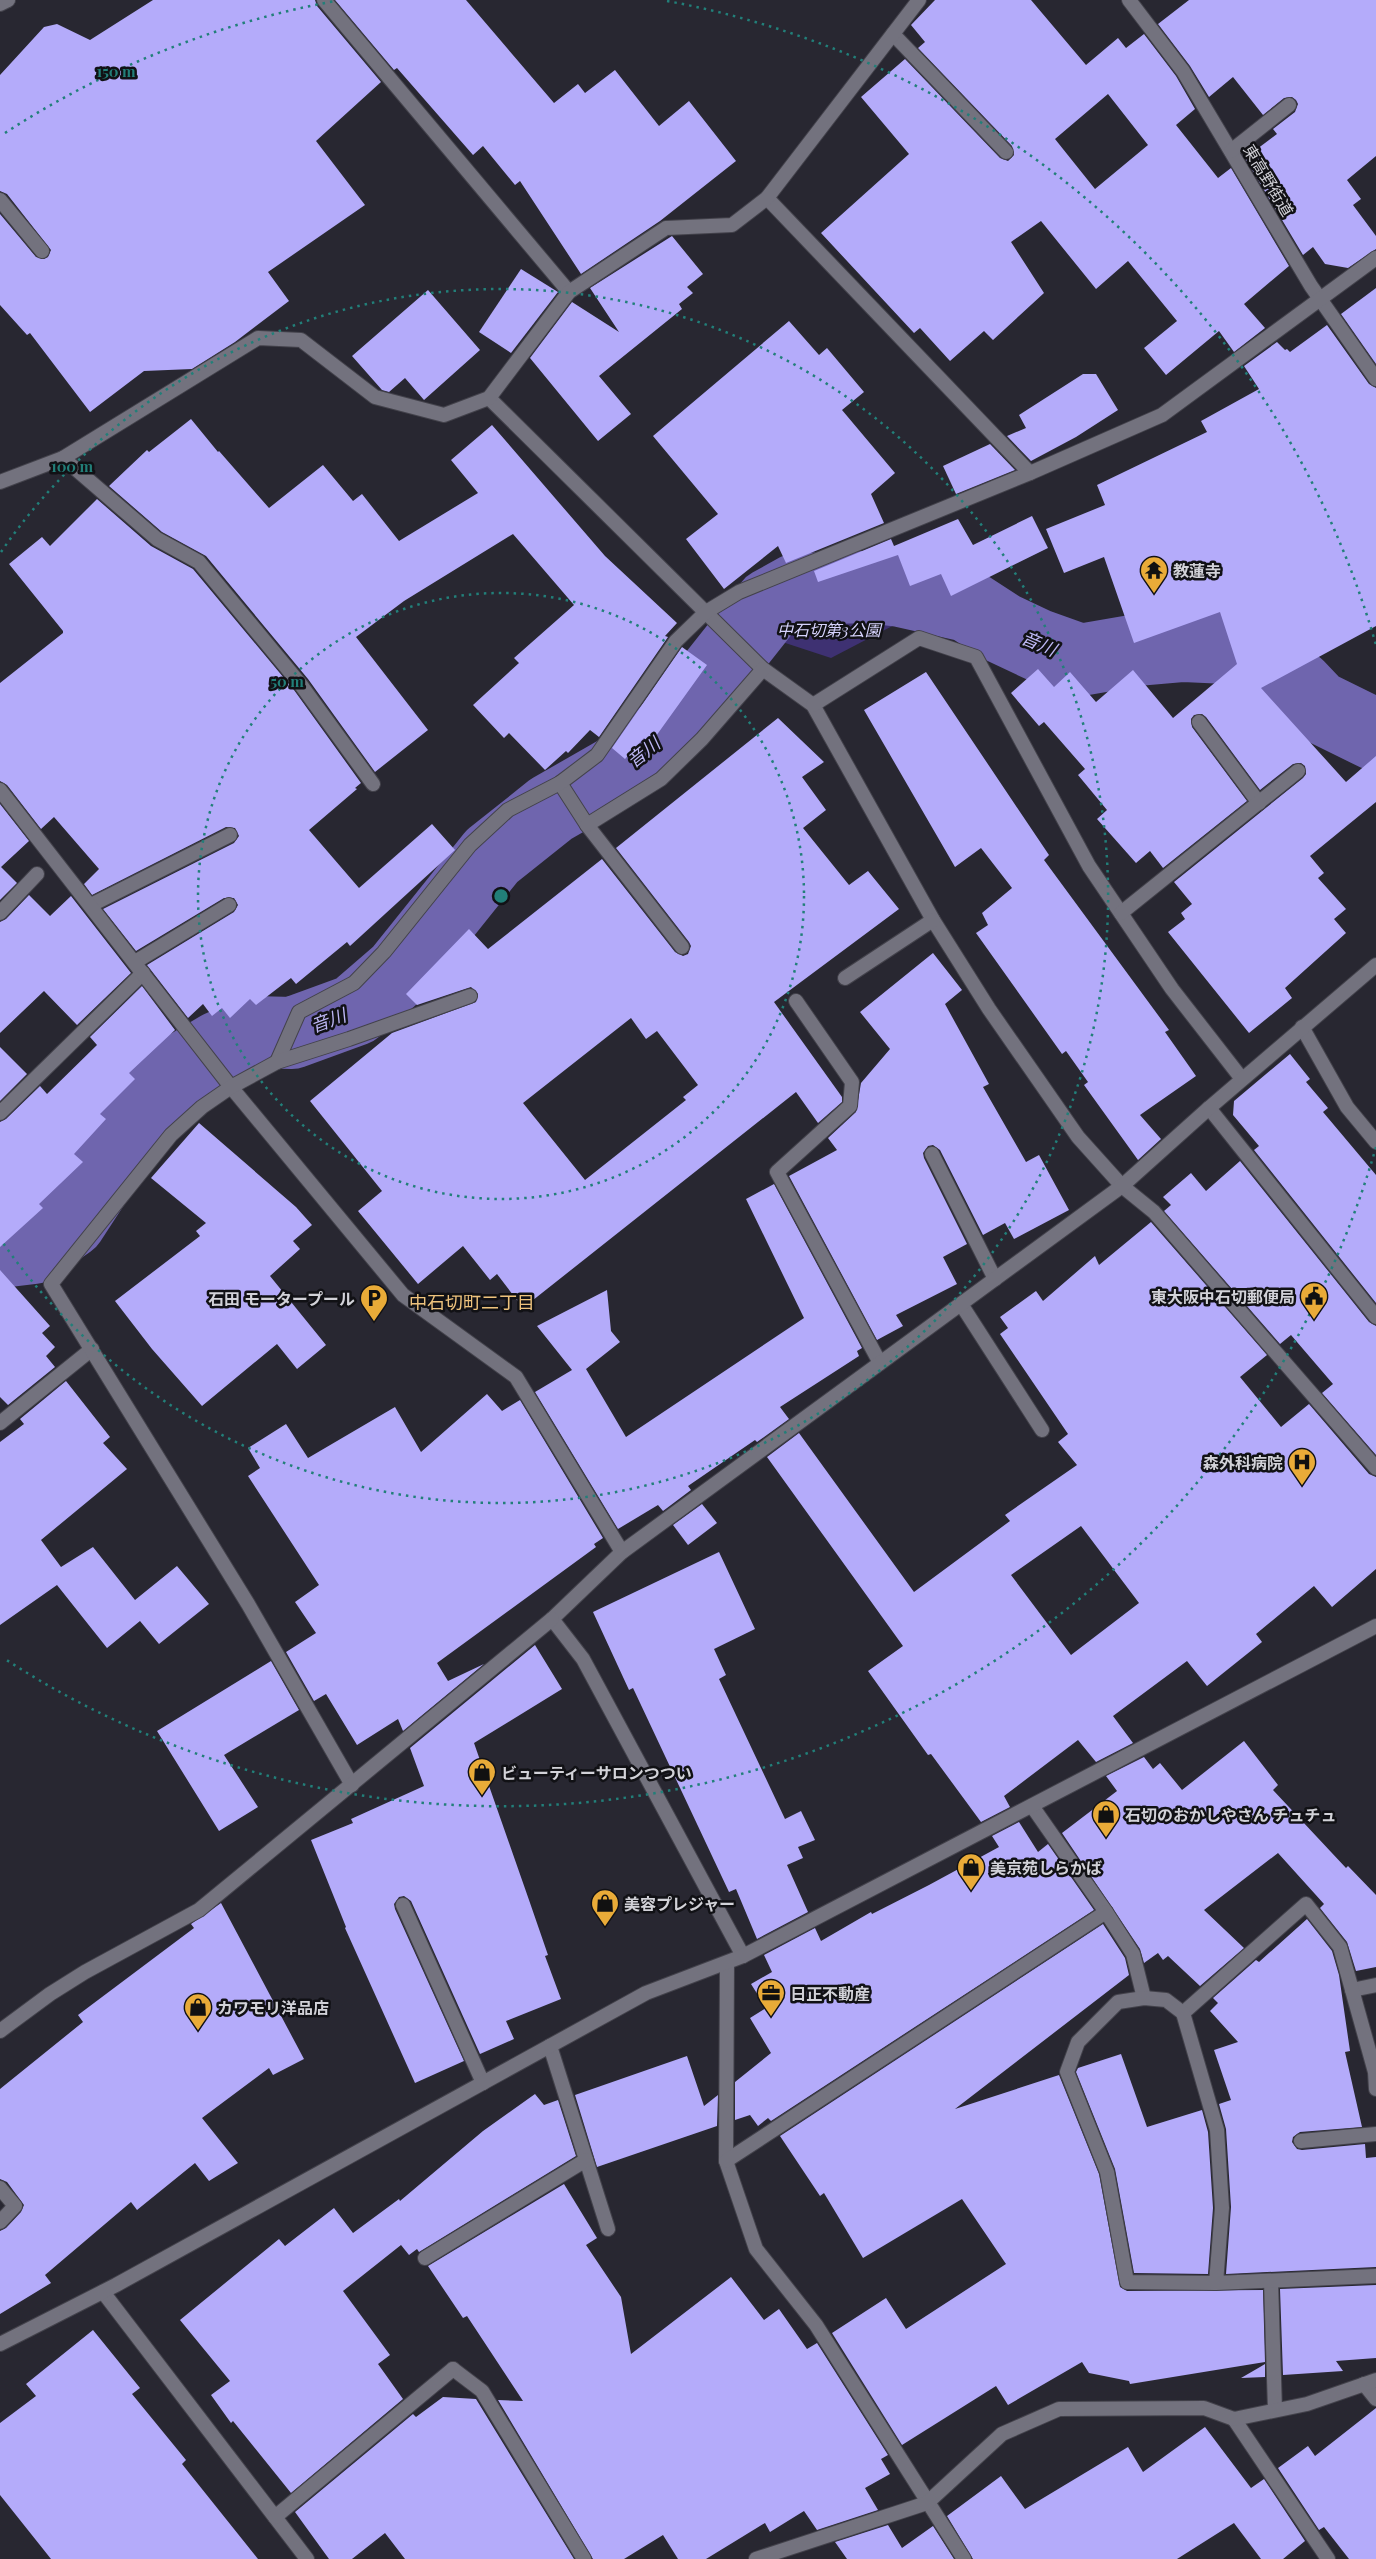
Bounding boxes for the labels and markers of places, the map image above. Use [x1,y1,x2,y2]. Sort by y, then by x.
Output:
temple icon: 教蓮寺 [1139,555,1169,594]
place label: 教蓮寺 [1173,560,1221,581]
centre of rings [492,887,510,905]
public building icon: 東大阪中石切郵便局 [1299,1281,1329,1320]
parking icon: 石田 モータープール [359,1283,389,1322]
place label: 東大阪中石切郵便局 [1151,1286,1295,1307]
place label: 石田 モータープール [208,1288,355,1309]
hospital icon: 森外科病院 [1287,1447,1317,1486]
place label: 森外科病院 [1203,1452,1283,1473]
shop icon: ビューティーサロンつつい [467,1757,497,1796]
place label: ビューティーサロンつつい [501,1762,692,1783]
shop icon: 石切のおかしやさん チュチュ [1091,1799,1121,1838]
place label: 石切のおかしやさん チュチュ [1125,1804,1337,1825]
shop icon: 美京苑しらかば [956,1852,986,1891]
place label: 美京苑しらかば [990,1857,1102,1878]
shop icon: 美容プレジャー [590,1888,620,1927]
place label: 美容プレジャー [624,1893,735,1914]
office icon: 日正不動産 [756,1978,786,2017]
place label: 日正不動産 [790,1983,870,2004]
shop icon: カワモリ洋品店 [183,1992,213,2031]
place label: カワモリ洋品店 [217,1997,329,2018]

